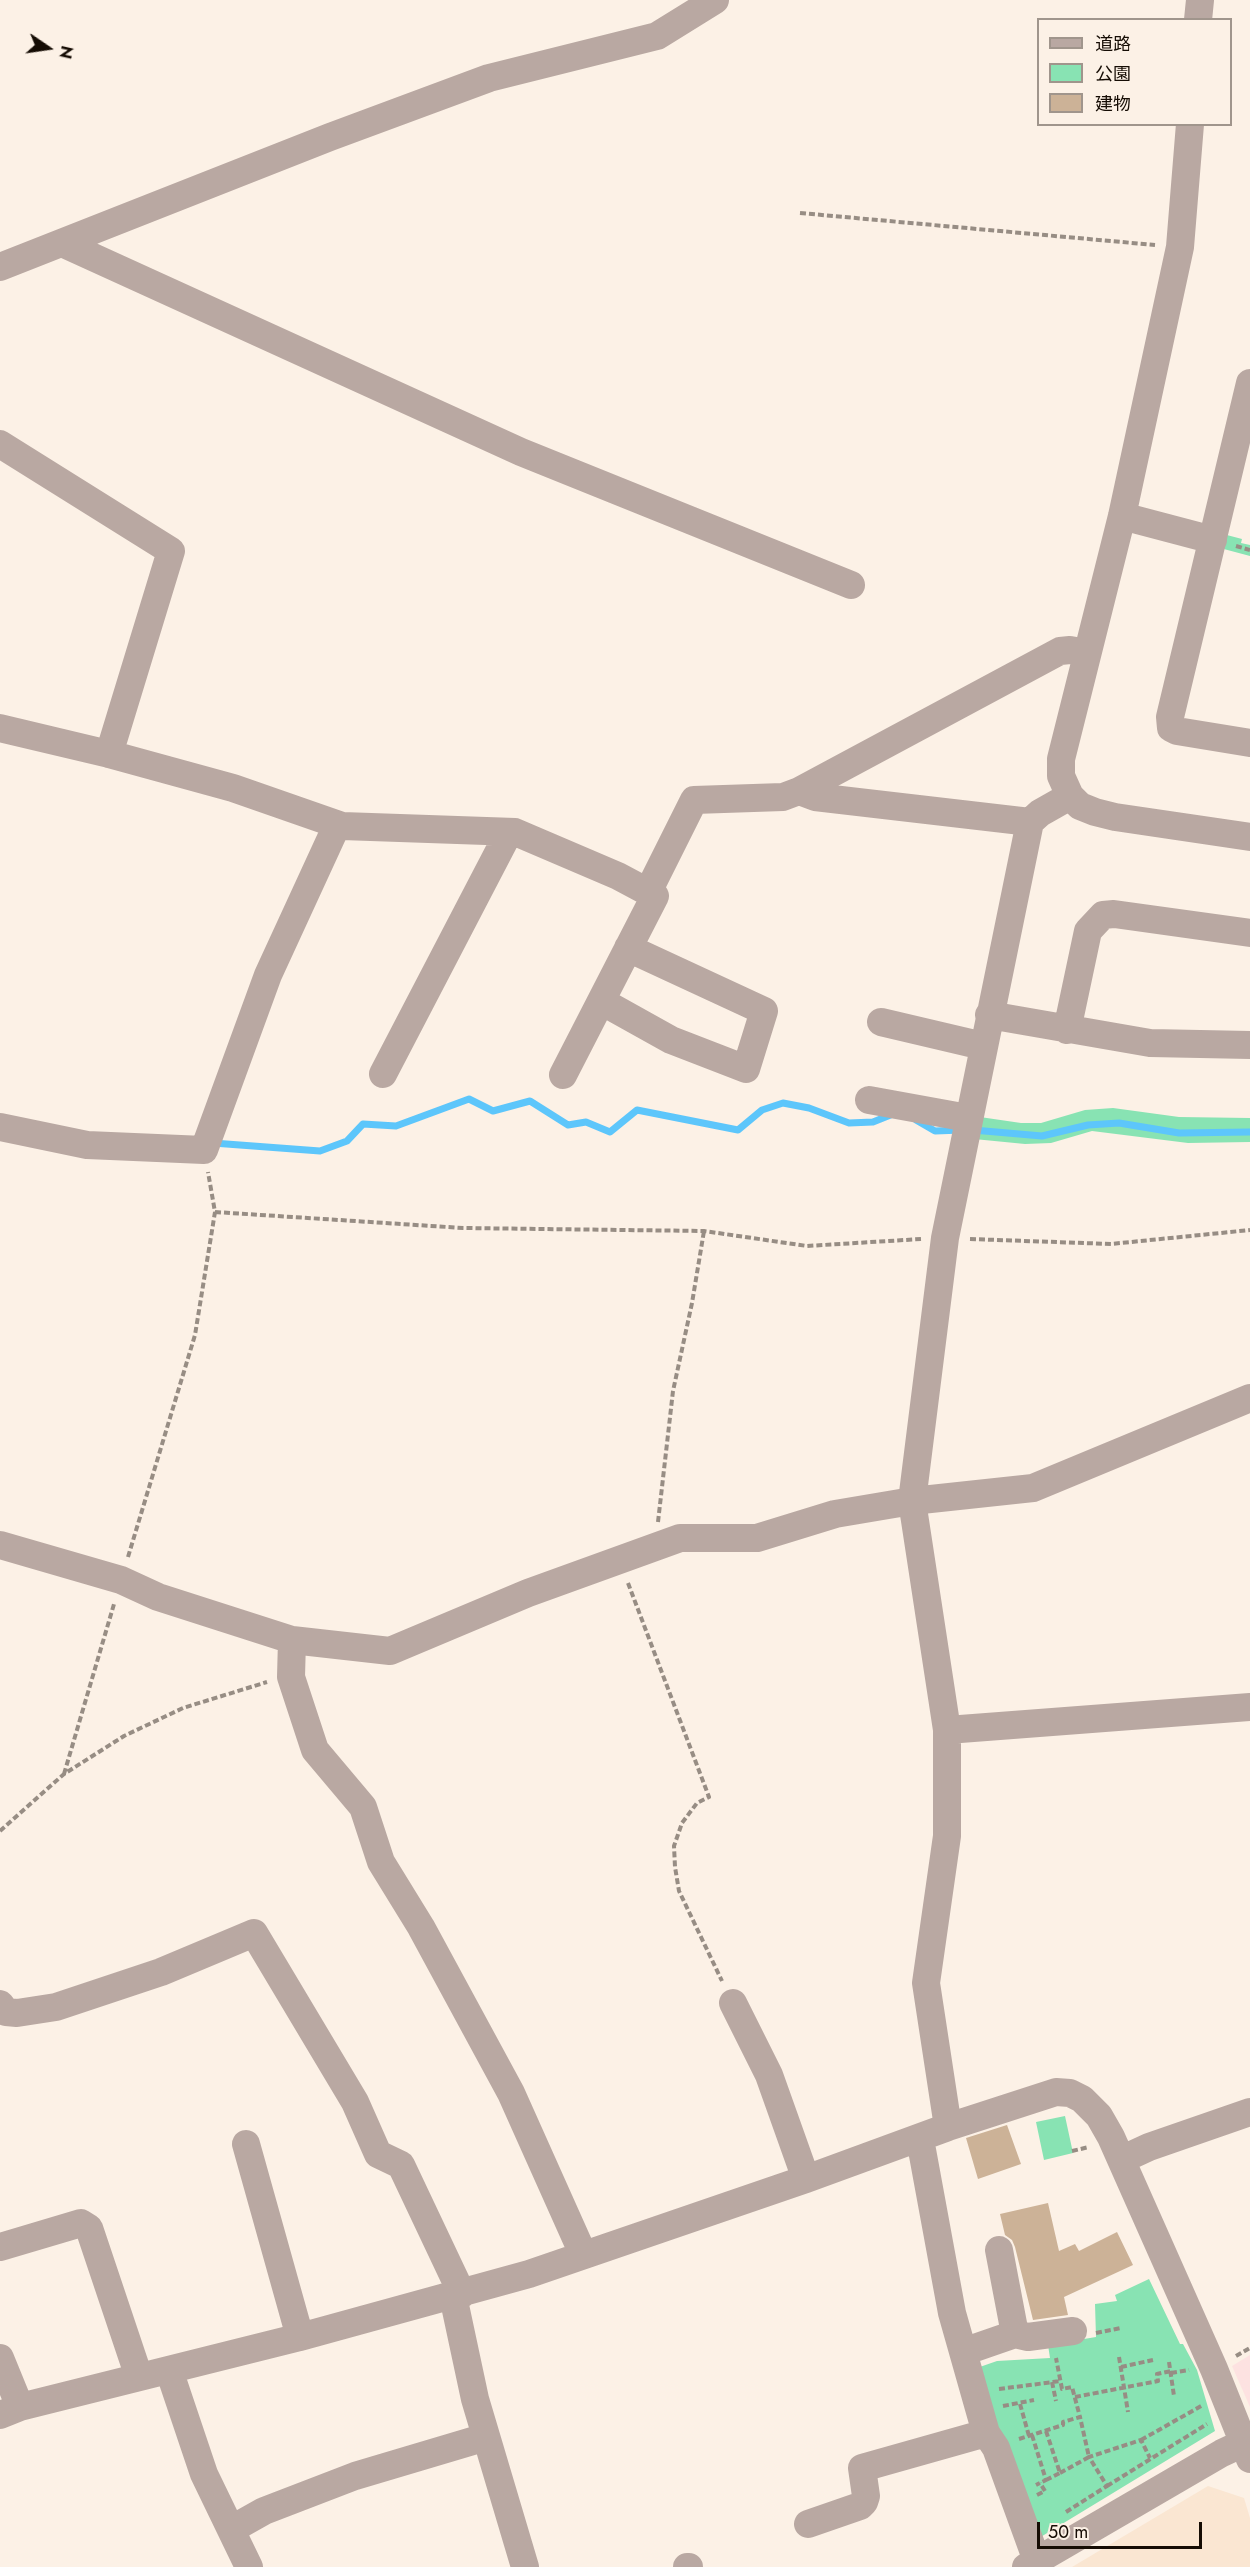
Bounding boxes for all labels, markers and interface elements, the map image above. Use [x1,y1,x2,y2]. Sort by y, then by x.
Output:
north arrow [18,18,78,78]
legend [1037,18,1232,126]
text: 道路 [1095,31,1131,57]
text: N [53,43,79,61]
text: 公園 [1095,61,1131,87]
text: 建物 [1095,91,1131,117]
scale bar [1040,2510,1205,2548]
text: 50 m [1048,2519,1088,2545]

